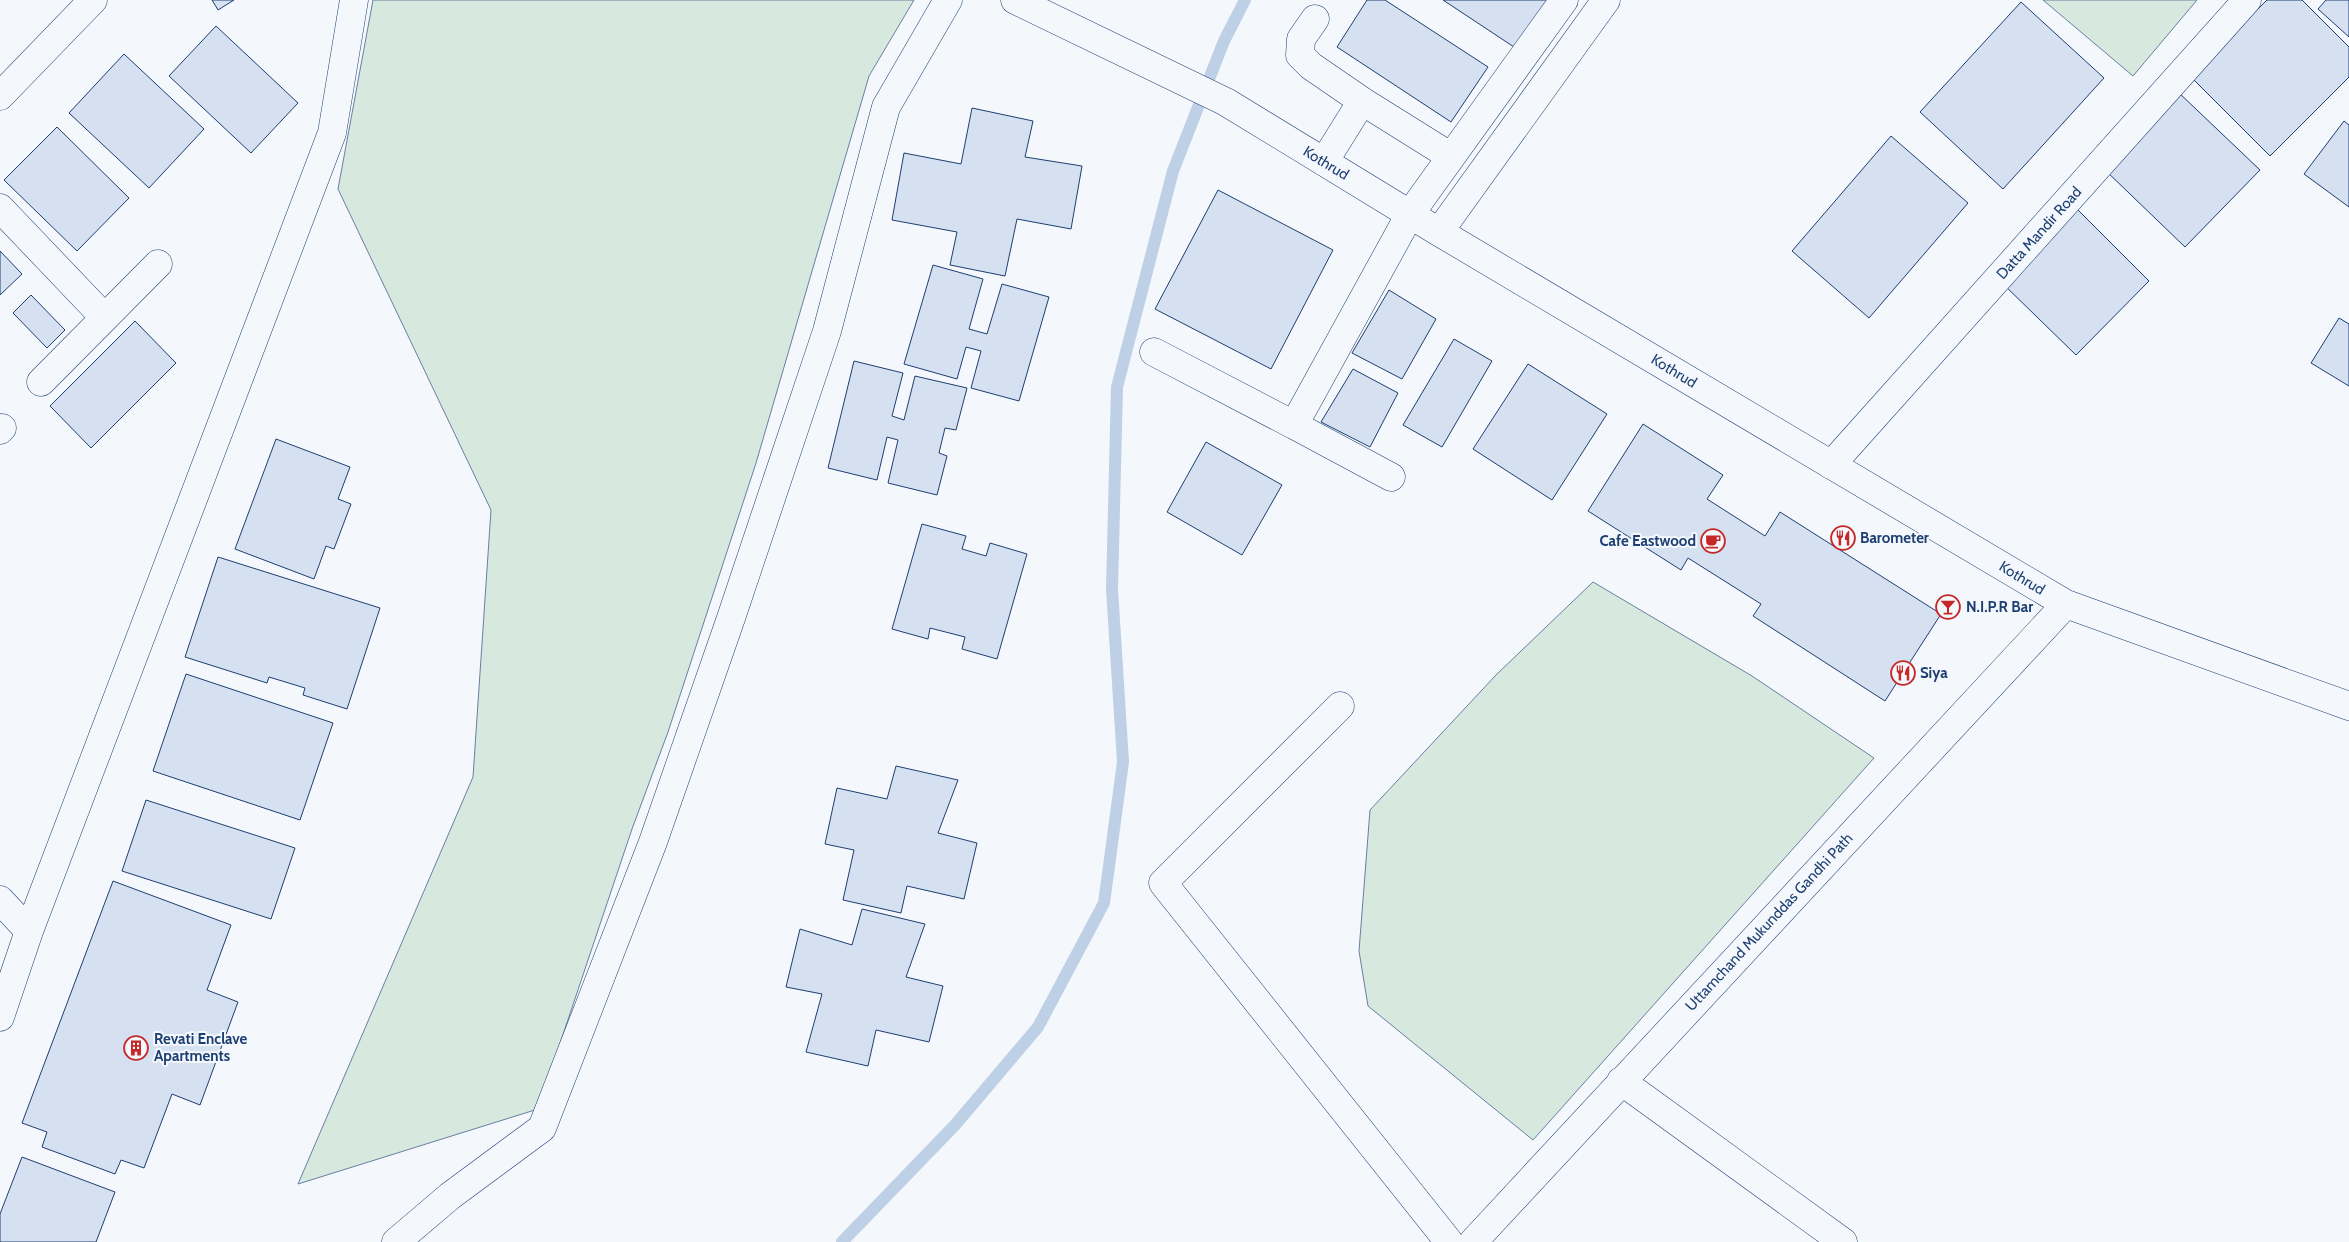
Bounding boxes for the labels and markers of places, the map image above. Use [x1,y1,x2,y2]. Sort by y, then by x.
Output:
restaurant icon: Barometer [1830,525,1856,551]
cafe icon: Cafe Eastwood [1700,528,1726,554]
place label: Barometer [1860,529,1929,547]
place label: Cafe Eastwood [1599,532,1696,550]
bar icon: N.I.P.R Bar [1935,594,1961,620]
place label: N.I.P.R Bar [1966,598,2033,616]
restaurant icon: Siya [1890,660,1916,686]
place label: Siya [1920,664,1948,682]
place label: Revati Enclave Apartments [154,1030,248,1065]
building icon: Revati Enclave Apartments [123,1035,149,1061]

